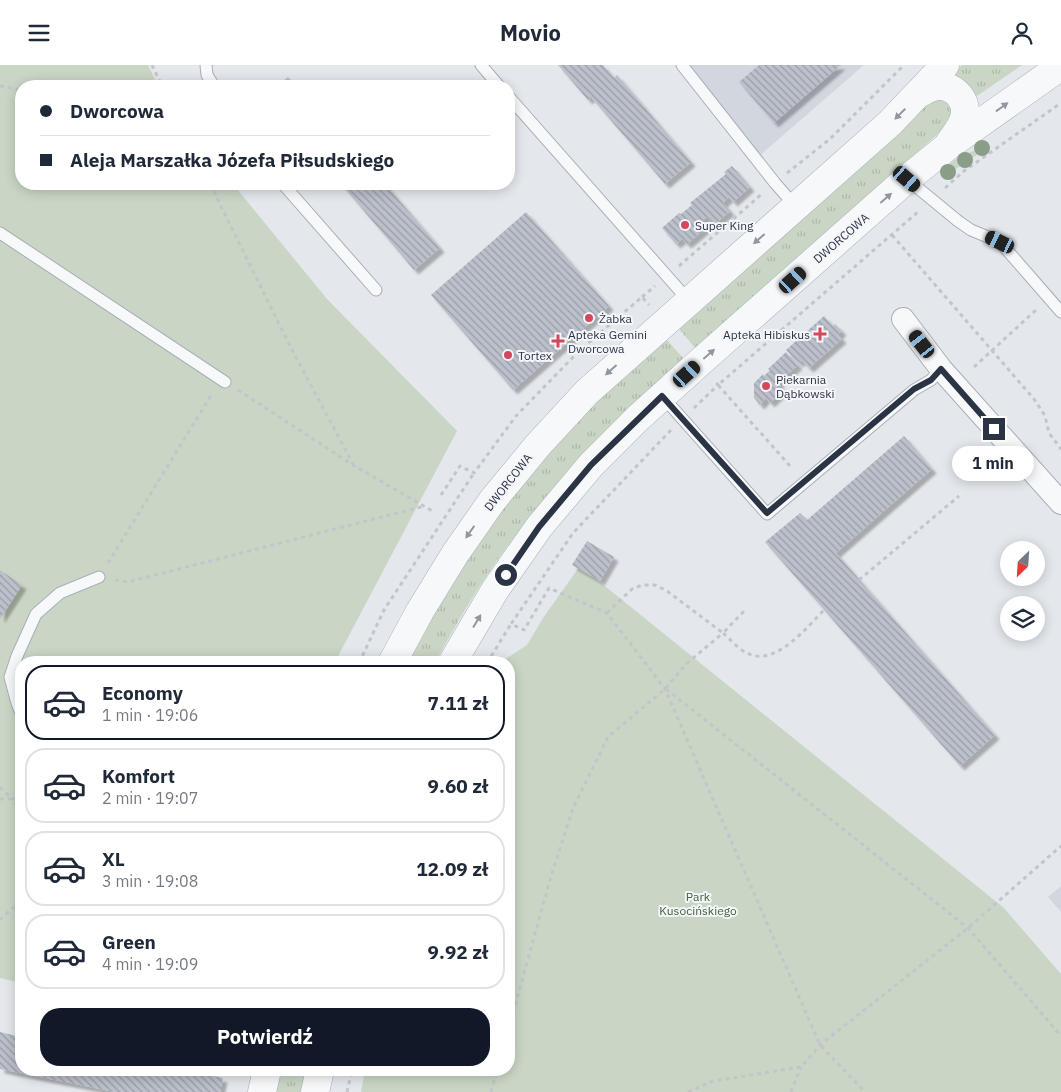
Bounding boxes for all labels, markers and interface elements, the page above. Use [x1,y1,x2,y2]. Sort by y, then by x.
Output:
text: Movio [500,18,561,47]
icon: menu [25,19,53,47]
icon: person [1008,19,1036,47]
text: Dworcowa [70,99,164,123]
one-way arrow [995,102,1009,112]
one-way arrow [894,107,906,119]
text: Aleja Marszałka Józefa Piłsudskiego [70,148,394,172]
car [890,163,923,195]
one-way arrow [879,193,892,204]
street label: DWORCOWA [810,210,872,266]
place label: Super King [695,218,754,233]
marker: Super King [679,219,691,231]
car [983,229,1016,255]
one-way arrow [754,233,766,245]
car [776,264,809,296]
place label: Żabka [599,311,633,326]
marker: Żabka [583,312,595,324]
place label: Apteka Gemini Dworcowa [568,327,647,356]
place label: Apteka Hibiskus [723,327,810,342]
marker: Apteka Hibiskus [814,328,826,340]
car [906,328,937,360]
marker: Apteka Gemini Dworcowa [552,335,564,347]
place label: Tortex [518,348,552,363]
one-way arrow [702,348,714,360]
marker: Tortex [502,349,514,361]
car [670,358,703,390]
one-way arrow [606,364,618,376]
place label: Piekarnia Dąbkowski [776,372,835,401]
marker: Piekarnia Dąbkowski [760,380,772,392]
route end [983,418,1005,440]
callout: 1 min [953,447,1035,481]
street label: DWORCOWA [481,450,535,514]
text: 1 min [972,453,1014,473]
one-way arrow [465,525,475,539]
north arrow [1000,541,1045,586]
map controls [1000,541,1045,641]
route start [495,564,517,586]
button: layers [1000,596,1045,641]
one-way arrow [472,614,481,627]
icon: car [42,680,87,725]
text: Economy [102,681,183,705]
text: 7.11 zł [428,691,488,715]
text: 1 min · 19:06 [102,705,198,725]
icon: car [42,763,87,808]
text: Komfort [102,764,175,788]
text: 9.60 zł [428,774,488,798]
text: 2 min · 19:07 [102,788,198,808]
icon: car [42,846,87,891]
text: XL [102,847,125,871]
text: 12.09 zł [416,857,488,881]
text: 3 min · 19:08 [102,871,198,891]
park label: Park Kusocińskiego [659,889,737,918]
icon: car [42,929,87,974]
text: Green [102,930,156,954]
text: 9.92 zł [428,940,488,964]
text: 4 min · 19:09 [102,954,198,974]
button: Potwierdź [40,1008,490,1066]

